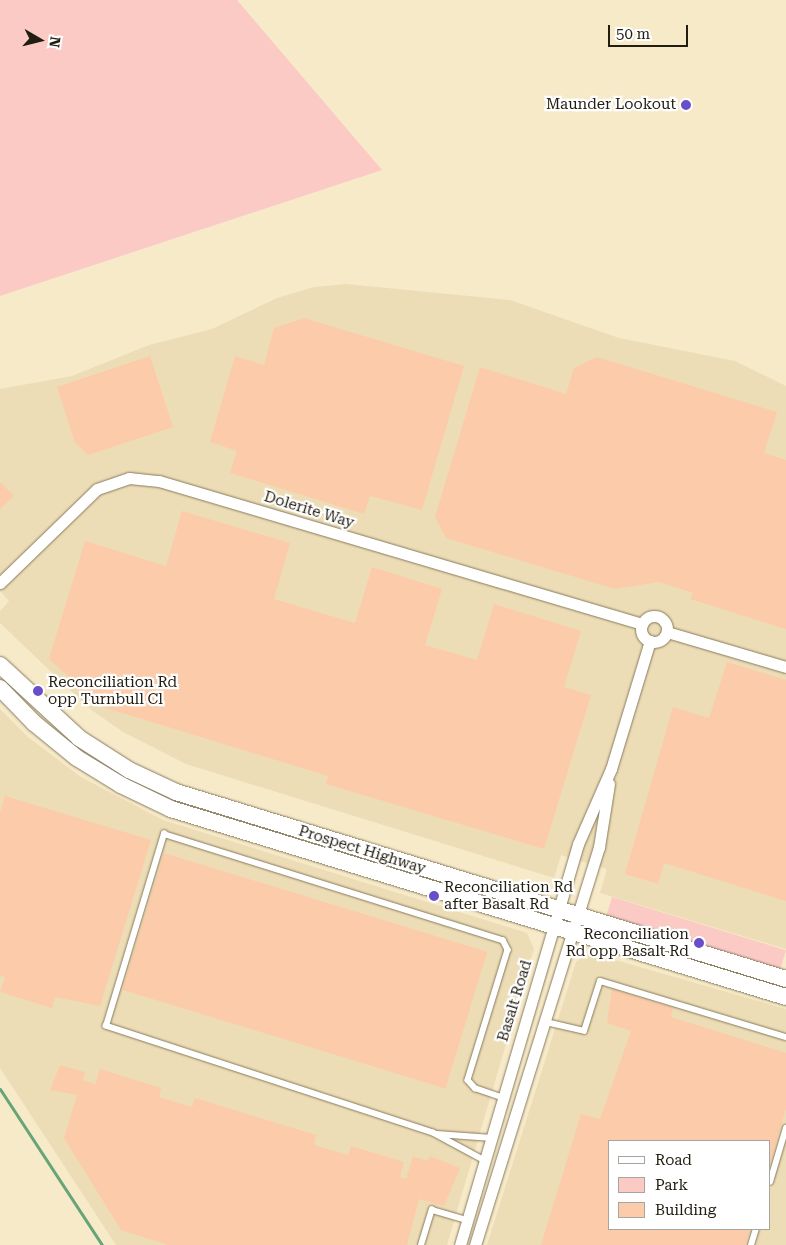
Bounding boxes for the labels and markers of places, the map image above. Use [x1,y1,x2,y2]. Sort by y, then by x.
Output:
place label: Maunder Lookout [546,96,676,114]
marker: Maunder Lookout [680,99,692,111]
place label: Reconciliation Rd opp Turnbull Cl [48,673,177,708]
marker: Reconciliation Rd opp Turnbull Cl [32,685,44,697]
place label: Reconciliation Rd after Basalt Rd [444,878,573,913]
marker: Reconciliation Rd after Basalt Rd [428,890,440,902]
place label: Reconciliation Rd opp Basalt Rd [566,925,689,960]
marker: Reconciliation Rd opp Basalt Rd [693,937,705,949]

